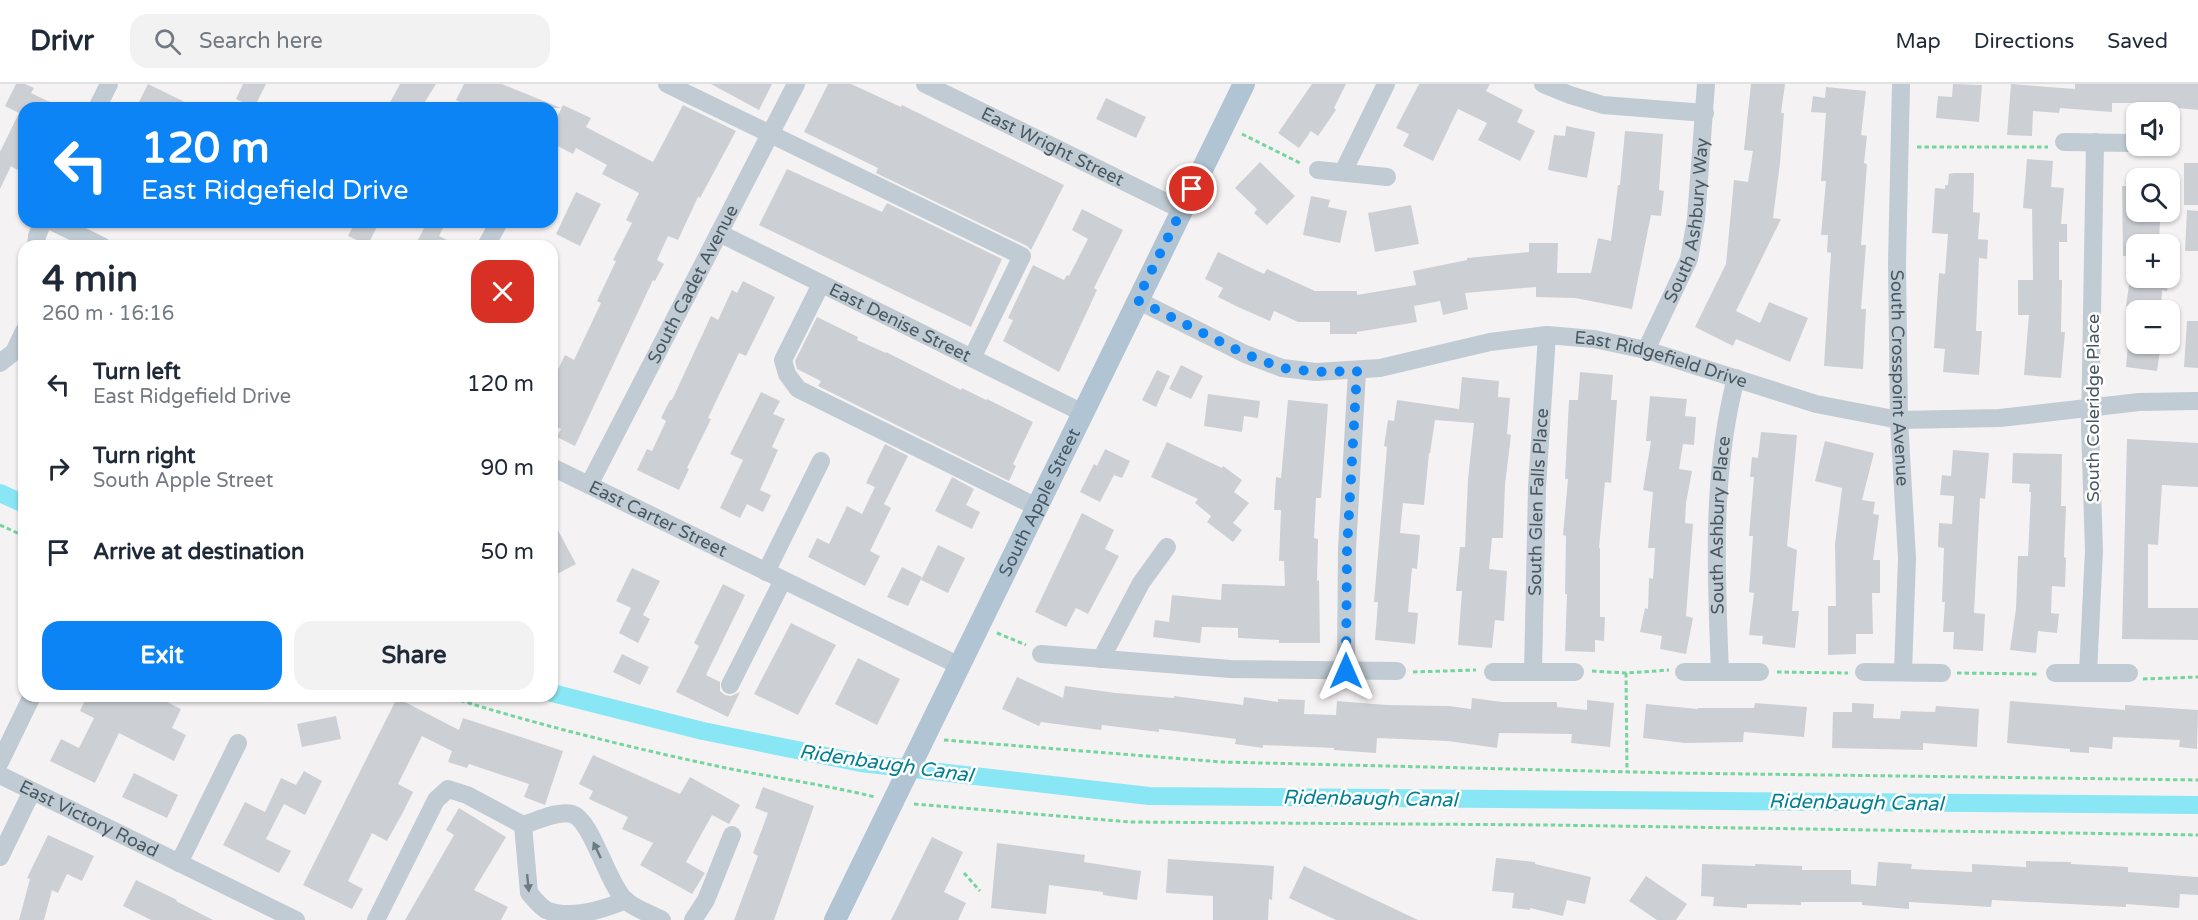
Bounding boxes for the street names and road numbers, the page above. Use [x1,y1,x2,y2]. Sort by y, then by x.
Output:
street label: East Wright Street [977,102,1128,191]
street label: South Ashbury Way [1659,137,1713,306]
street label: South Cadet Avenue [643,201,743,367]
street label: South Crosspoint Avenue [1886,270,1914,487]
street label: East Denise Street [825,278,975,367]
street label: South Coleridge Place [2082,314,2104,502]
street label: East Ridgefield Drive [1574,326,1750,393]
street label: South Glen Falls Place [1524,408,1553,596]
street label: South Apple Street [994,424,1085,580]
street label: South Ashbury Place [1706,435,1735,615]
street label: East Carter Street [585,476,731,562]
street label: East Victory Road [16,775,162,862]

